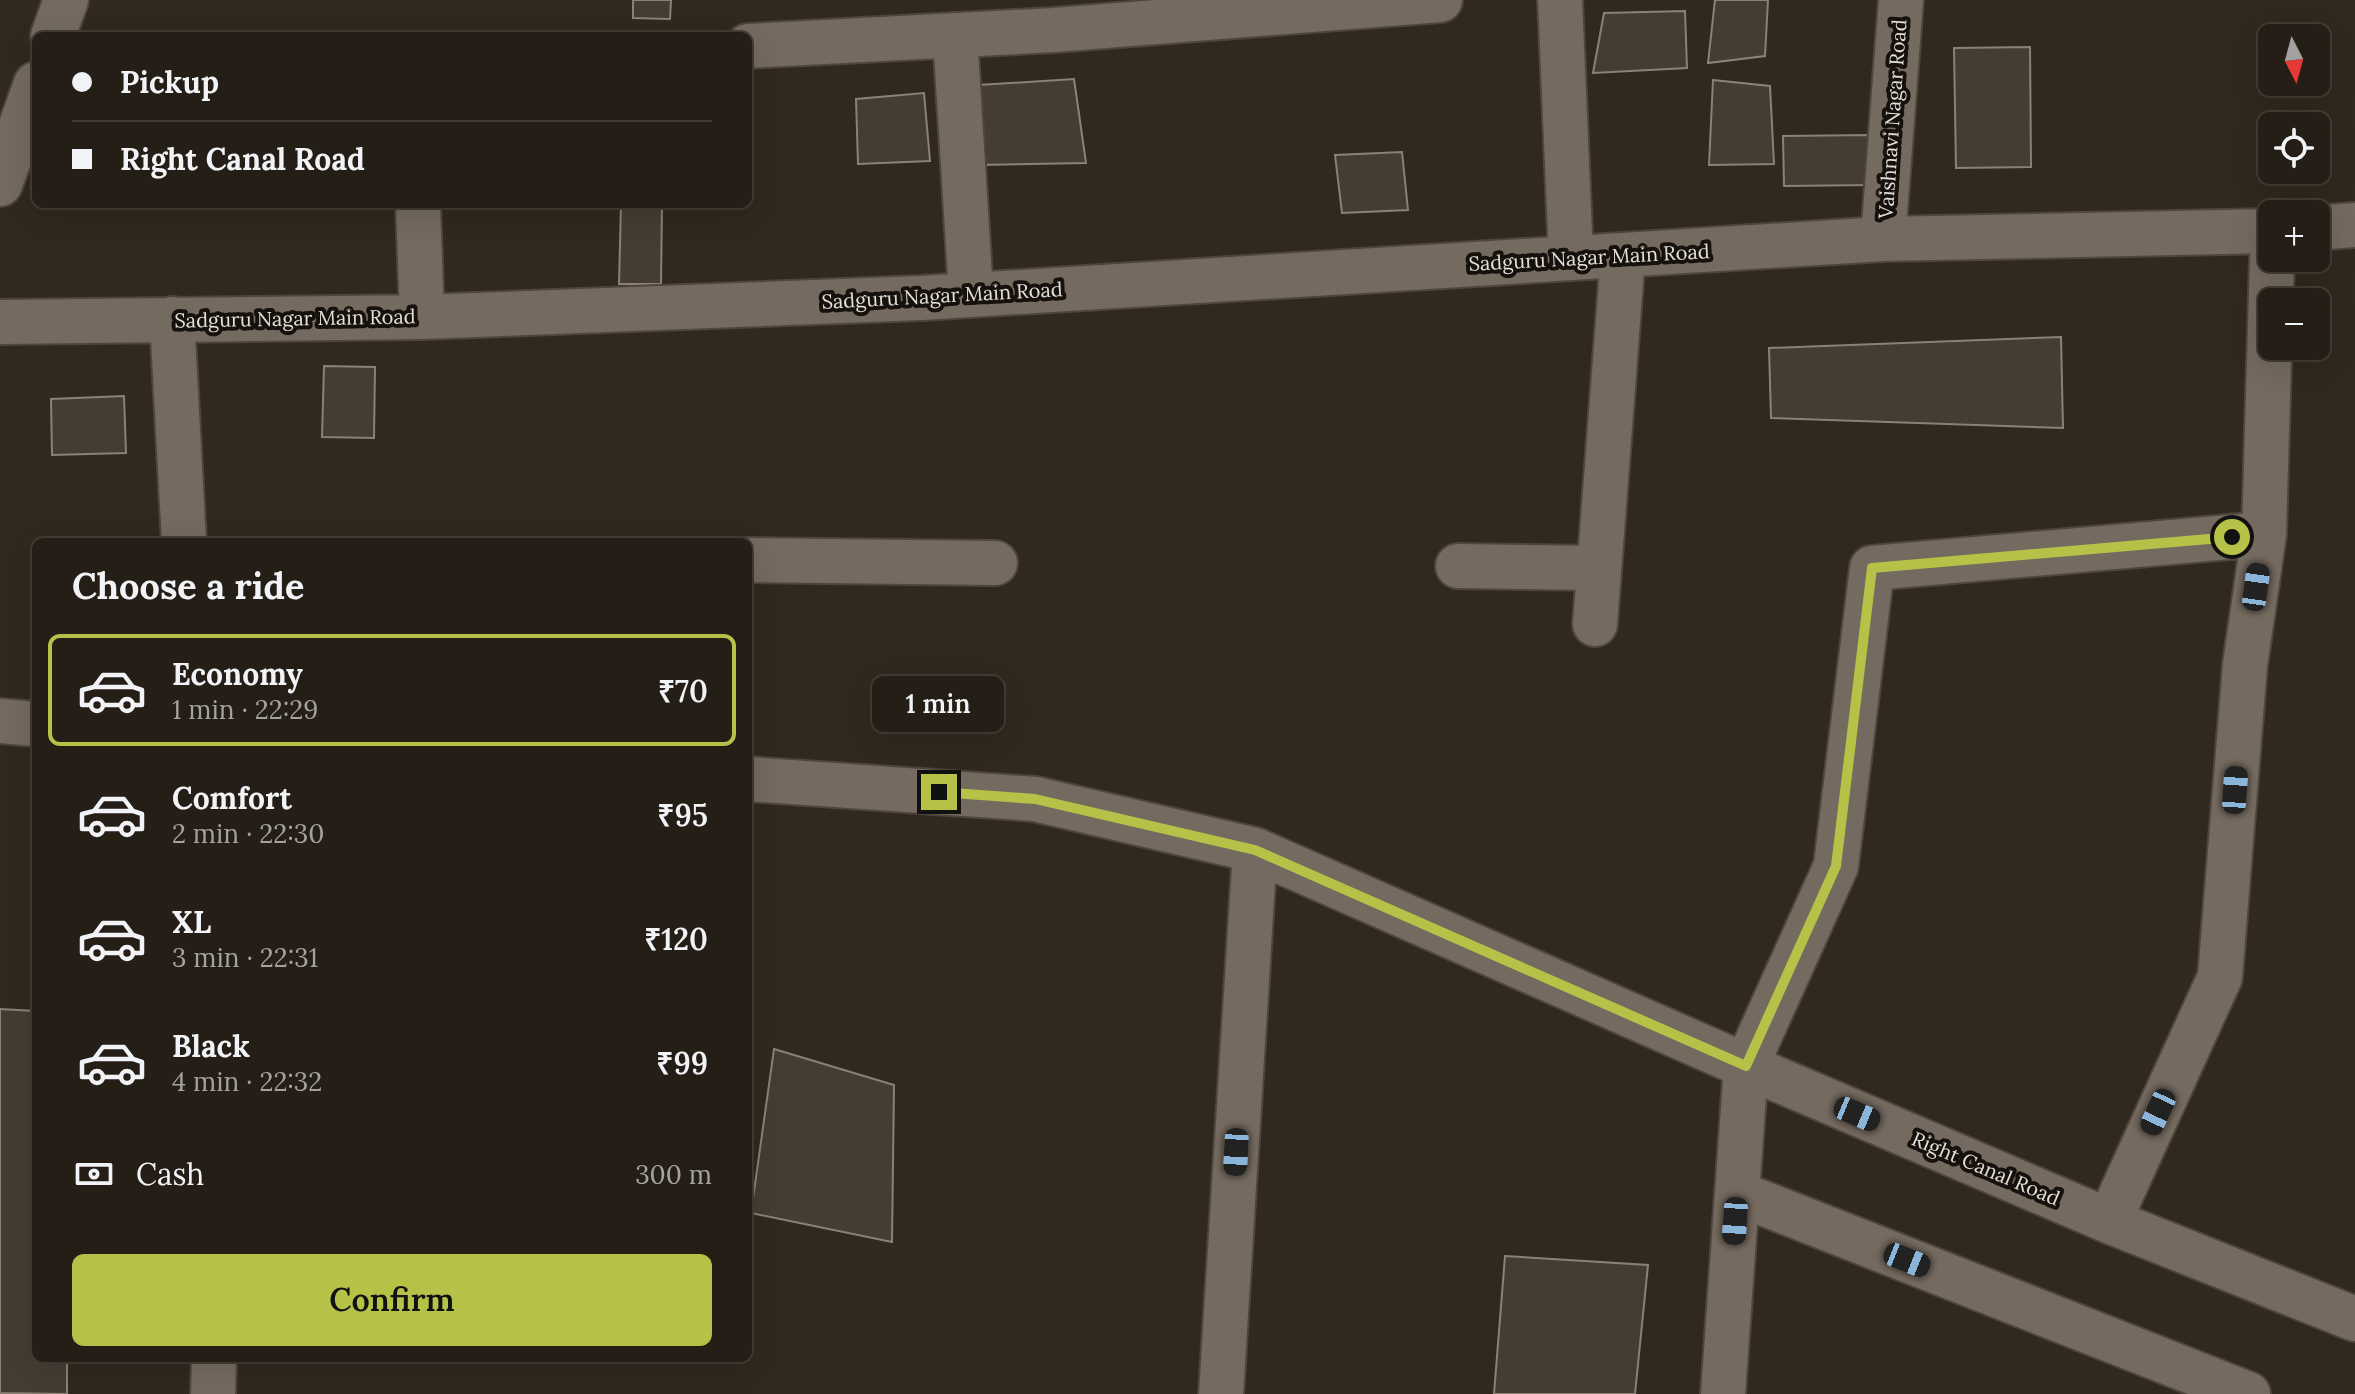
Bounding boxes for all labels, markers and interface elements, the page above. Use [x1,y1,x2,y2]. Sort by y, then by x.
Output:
street label: Vaishnavi Nagar Road [1872,18,1911,221]
north arrow [2258,24,2330,96]
map controls [2258,24,2330,360]
text: Pickup [120,63,219,101]
button: locate [2258,112,2330,184]
text: Right Canal Road [120,140,365,178]
button: + [2258,200,2330,272]
street label: Sadguru Nagar Main Road [1468,238,1710,276]
street label: Sadguru Nagar Main Road [821,276,1063,314]
button: − [2258,288,2330,360]
street label: Sadguru Nagar Main Road [174,303,416,333]
route start [2214,519,2250,555]
car [2241,562,2271,612]
text: Choose a ride [72,563,304,609]
icon: car [76,654,148,726]
text: Economy [172,655,303,693]
text: ₹70 [658,672,708,710]
callout: 1 min [873,676,1005,732]
text: 1 min [905,687,971,720]
text: 1 min · 22:29 [172,693,318,726]
car [2221,765,2249,815]
route end [921,774,957,810]
icon: car [76,778,148,850]
text: Comfort [172,779,292,817]
text: ₹95 [657,796,708,834]
text: 2 min · 22:30 [172,817,324,850]
icon: car [76,902,148,974]
text: XL [172,903,211,941]
text: ₹120 [644,920,708,958]
text: 3 min · 22:31 [172,941,318,974]
icon: car [76,1026,148,1098]
text: Black [172,1027,250,1065]
text: ₹99 [656,1044,708,1082]
text: 4 min · 22:32 [172,1065,322,1098]
car [2137,1085,2179,1139]
car [1830,1094,1884,1134]
street label: Right Canal Road [1908,1126,2064,1210]
car [1223,1127,1249,1177]
icon: cash [72,1152,116,1196]
text: Cash [136,1155,204,1193]
text: 300 m [635,1158,712,1191]
car [1721,1196,1749,1246]
car [1880,1240,1934,1280]
button: Confirm [72,1254,712,1346]

